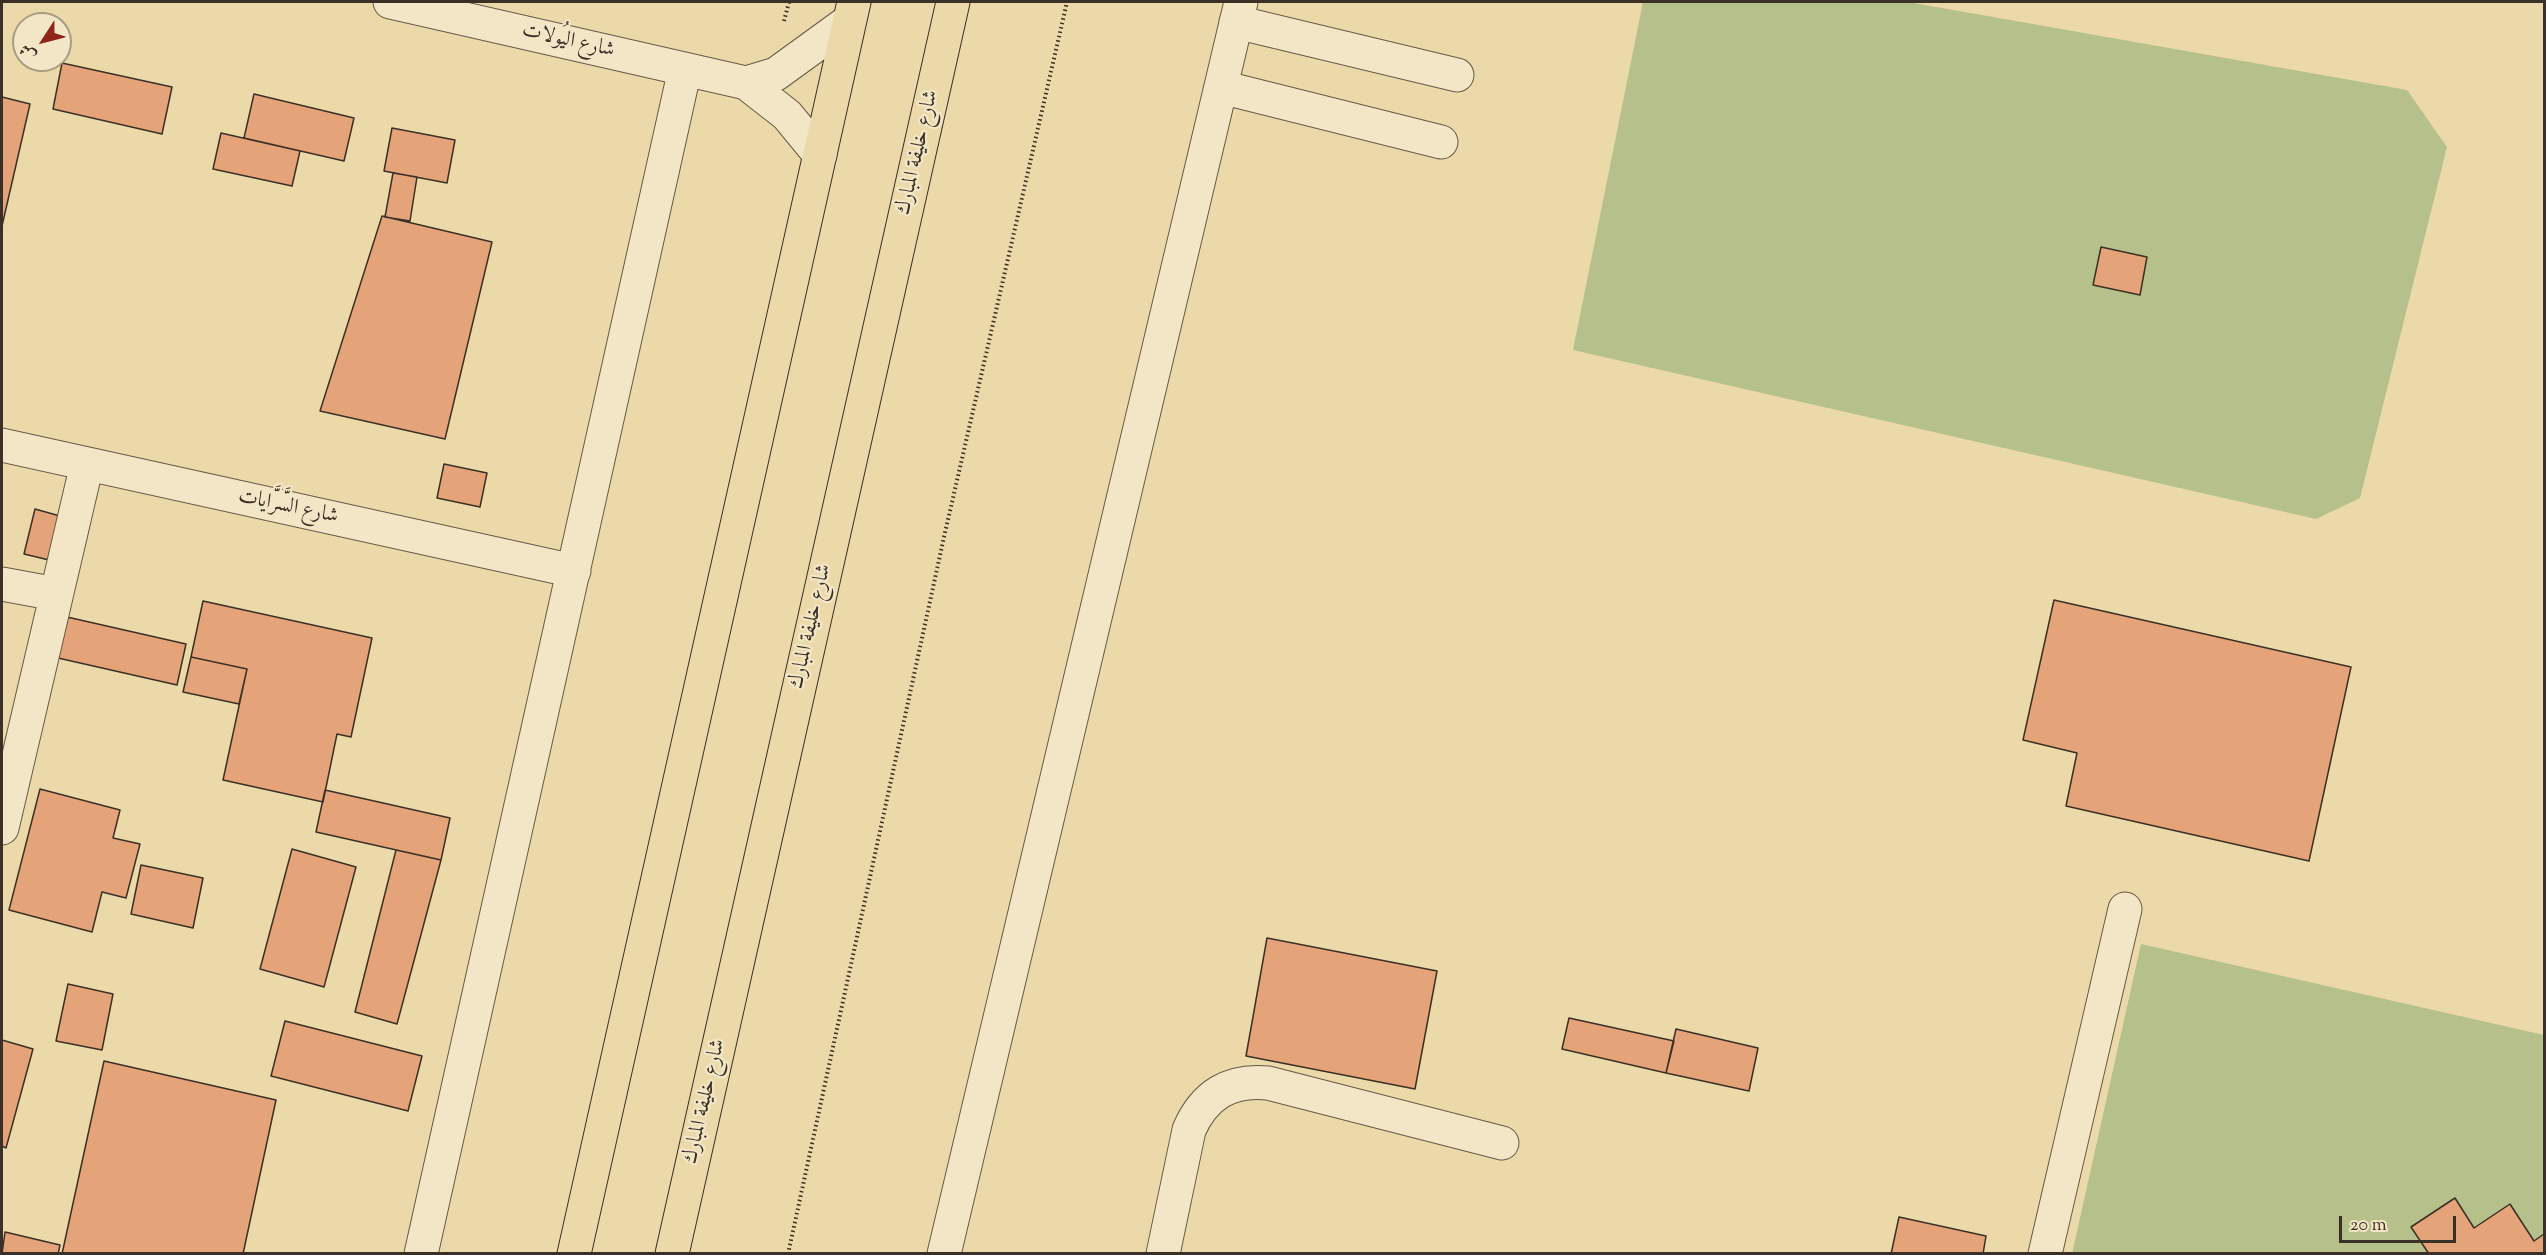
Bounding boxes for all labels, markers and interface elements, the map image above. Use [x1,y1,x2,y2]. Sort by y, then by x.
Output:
north arrow [12,12,72,72]
street label: شارع اليُولات [519,19,617,65]
text: ش [15,39,43,65]
street label: شارع خليفة المبارك [892,88,946,218]
street label: شارع السَّرَّايات [236,485,340,531]
street label: شارع خليفة المبارك [785,562,839,692]
street label: شارع خليفة المبارك [679,1037,733,1167]
scale bar [2342,1204,2459,1242]
text: 20 m [2350,1213,2387,1239]

